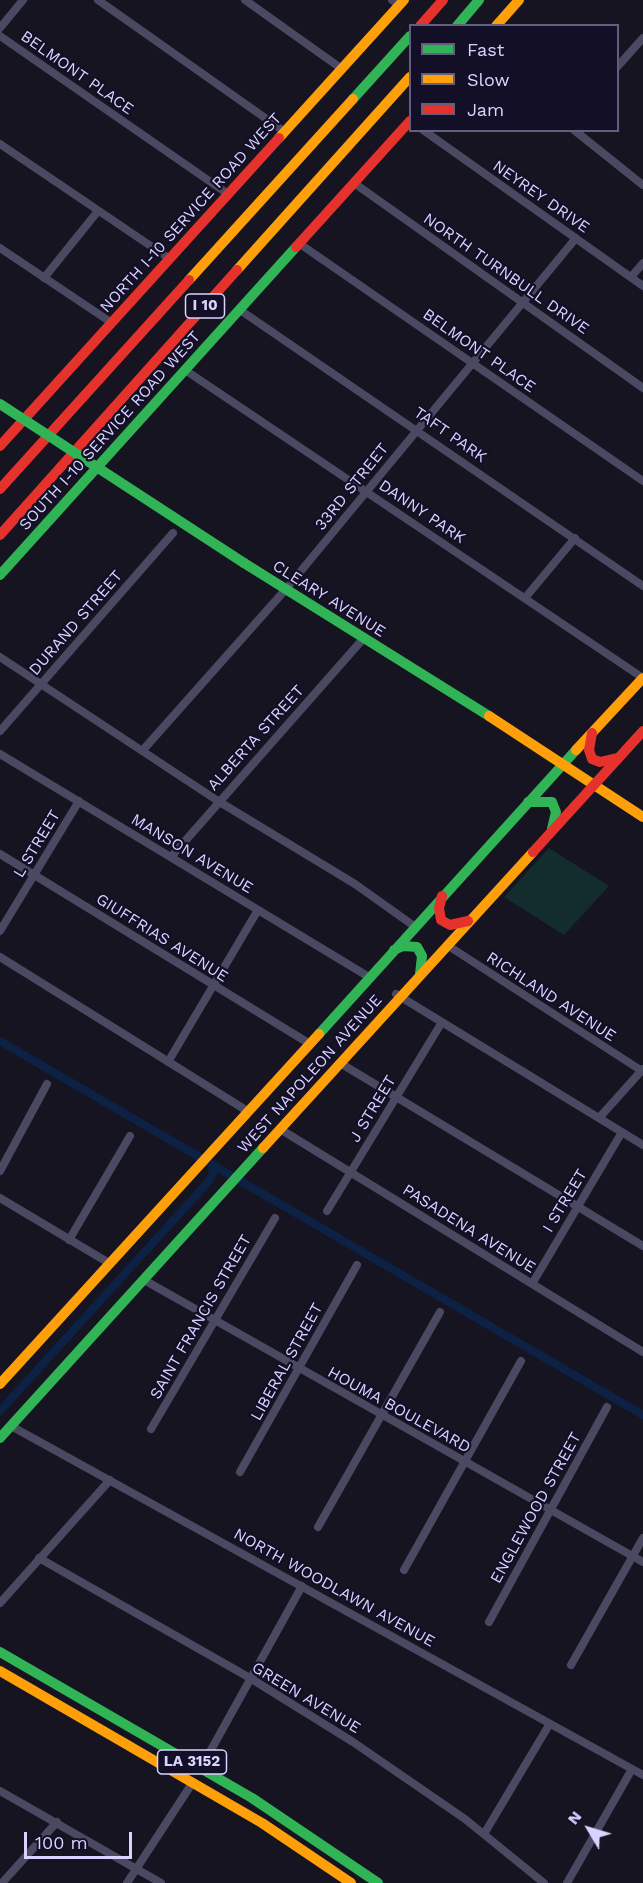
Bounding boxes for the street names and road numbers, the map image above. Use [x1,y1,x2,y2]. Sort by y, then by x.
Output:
street label: BELMONT PLACE [17,27,137,119]
street label: NORTH I-10 SERVICE ROAD WEST [96,109,286,317]
street label: NEYREY DRIVE [489,157,593,237]
street label: NORTH TURNBULL DRIVE [419,209,593,339]
road number: I 10 [186,294,224,318]
street label: BELMONT PLACE [419,305,539,397]
street label: SOUTH I-10 SERVICE ROAD WEST [15,327,205,535]
street label: TAFT PARK [410,403,490,467]
street label: 33RD STREET [311,440,393,534]
street label: DANNY PARK [375,476,469,548]
street label: CLEARY AVENUE [269,557,389,641]
street label: DURAND STREET [25,567,127,679]
street label: ALBERTA STREET [204,681,308,795]
street label: L STREET [9,807,65,881]
street label: MANSON AVENUE [128,810,256,898]
street label: GIUFFRIAS AVENUE [92,890,232,986]
street label: RICHLAND AVENUE [483,948,619,1046]
street label: WEST NAPOLEON AVENUE [234,991,386,1157]
street label: J STREET [346,1072,400,1146]
street label: I STREET [539,1166,591,1236]
street label: PASADENA AVENUE [399,1180,539,1278]
street label: SAINT FRANCIS STREET [146,1231,256,1403]
street label: LIBERAL STREET [247,1300,327,1424]
street label: HOUMA BOULEVARD [324,1363,474,1457]
street label: ENGLEWOOD STREET [486,1429,586,1587]
street label: NORTH WOODLAWN AVENUE [230,1525,438,1651]
street label: GREEN AVENUE [248,1658,364,1738]
road number: LA 3152 [158,1750,226,1774]

